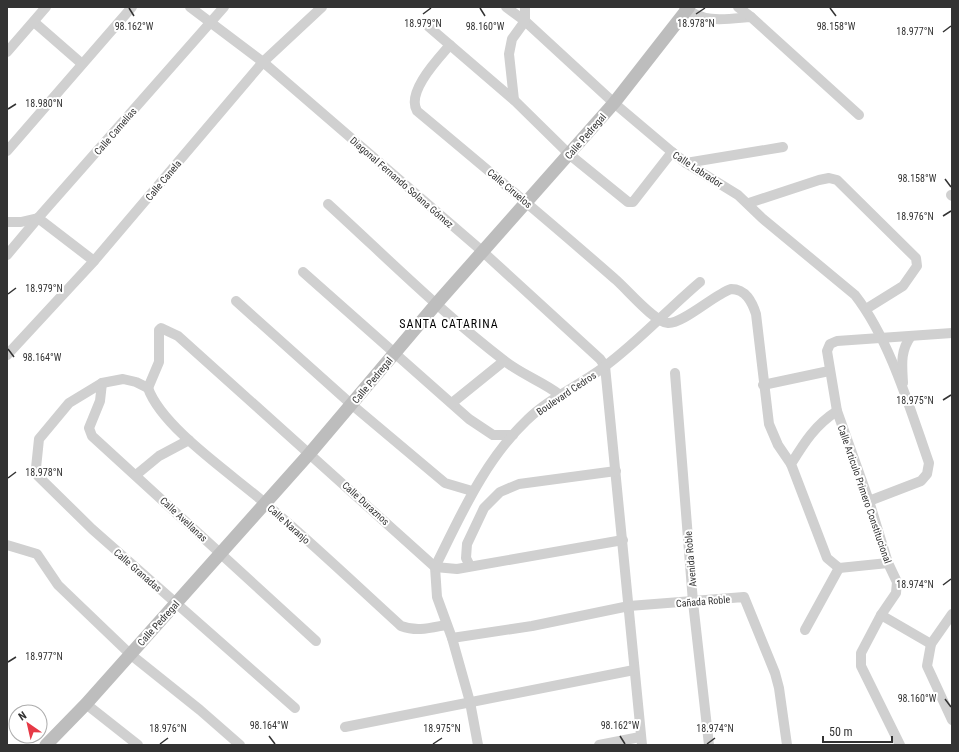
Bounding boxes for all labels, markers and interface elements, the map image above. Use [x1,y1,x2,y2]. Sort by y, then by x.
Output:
text: 18.979°N [404,18,442,29]
text: 18.978°N [677,18,715,29]
text: 98.162°W [115,21,154,32]
text: 98.160°W [466,21,505,32]
text: 98.158°W [817,21,856,32]
text: 18.977°N [896,26,934,37]
text: 18.980°N [25,98,63,109]
street label: Calle Camelias [92,105,139,157]
street label: Calle Pedregal [563,111,608,161]
street label: Diagonal Fernando Solana Gómez [348,135,455,230]
street label: Calle Labrador [671,149,725,190]
street label: Calle Canela [143,158,184,203]
street label: Calle Ciruelos [485,167,534,210]
text: 98.158°W [898,173,937,184]
text: 18.976°N [896,211,934,222]
text: 18.979°N [25,283,63,294]
district label: SANTA CATARINA [399,317,499,331]
text: 98.164°W [23,352,62,363]
street label: Calle Pedregal [350,355,395,406]
street label: Boulevard Cedros [534,369,598,417]
text: 18.975°N [896,395,934,406]
street label: Calle Articulo Primero Constitucional [836,423,893,565]
text: 18.978°N [25,467,63,478]
street label: Calle Duraznos [340,480,392,528]
street label: Calle Avellanas [158,495,210,544]
street label: Calle Naranjo [265,503,312,546]
street label: Avenida Roble [683,530,698,587]
street label: Calle Granadas [112,547,164,594]
text: 18.974°N [896,579,934,590]
street label: Cañada Roble [675,594,731,609]
street label: Calle Pedregal [135,599,181,648]
text: 18.977°N [25,651,63,662]
text: 98.160°W [898,693,937,704]
north arrow [8,704,48,744]
text: N [16,709,29,723]
scale bar [823,718,892,744]
text: 98.164°W [250,720,289,731]
text: 98.162°W [601,720,640,731]
text: 18.976°N [149,723,187,734]
text: 18.975°N [423,723,461,734]
text: 18.974°N [696,723,734,734]
text: 50 m [829,725,853,739]

